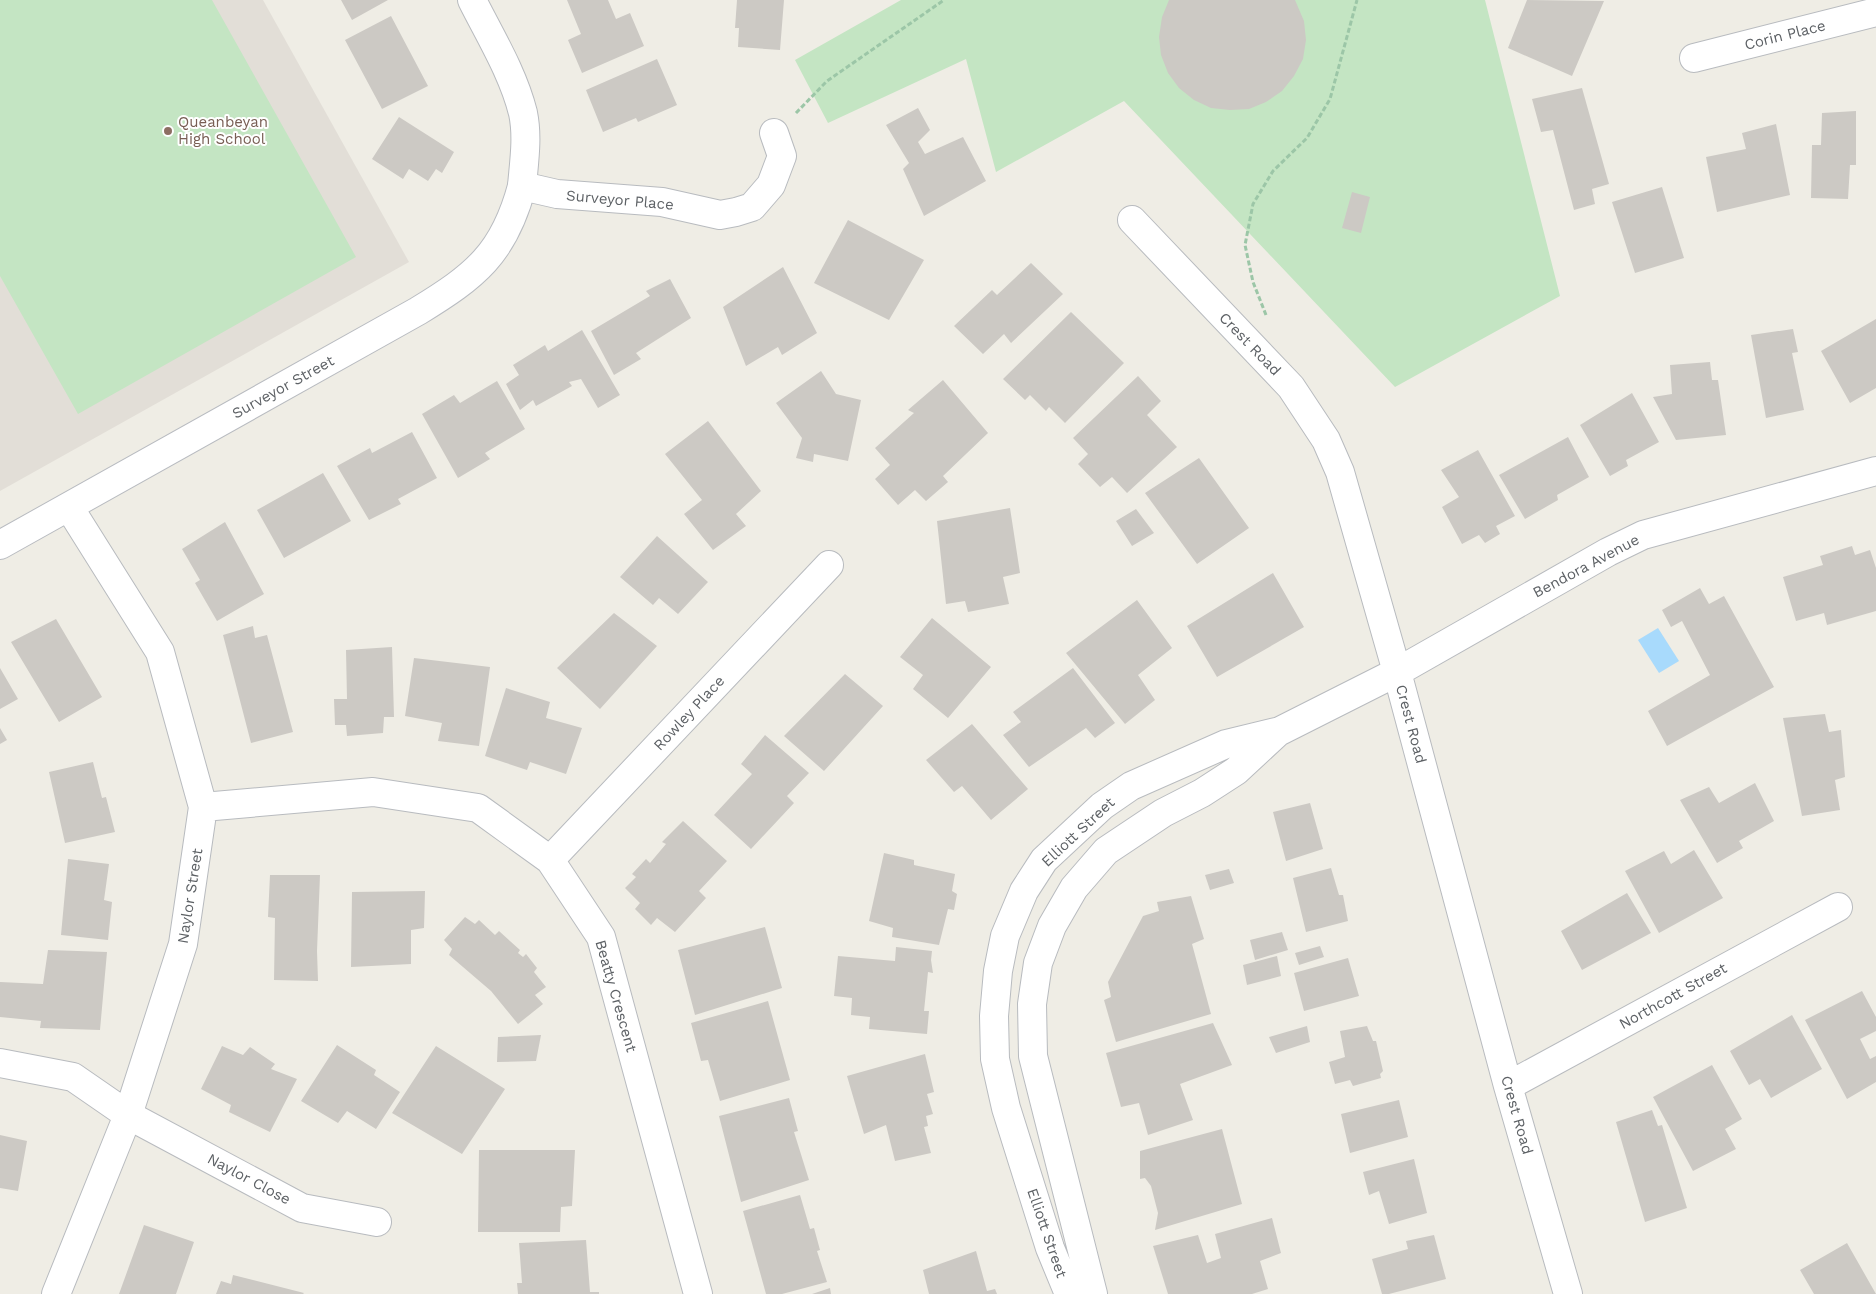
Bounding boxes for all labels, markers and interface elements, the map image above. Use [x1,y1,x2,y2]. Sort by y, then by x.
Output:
street label: Corin Place [1743,16,1827,54]
place label: Queanbeyan High School [178,113,268,148]
marker: Queanbeyan High School [162,125,174,137]
street label: Surveyor Place [565,186,675,214]
street label: Crest Road [1215,309,1285,379]
street label: Surveyor Street [229,351,338,422]
street label: Bendora Avenue [1530,530,1642,602]
street label: Rowley Place [650,672,728,754]
street label: Crest Road [1392,683,1430,765]
street label: Elliott Street [1038,793,1119,870]
street label: Naylor Street [174,846,207,945]
street label: Beatty Crescent [591,938,641,1055]
street label: Northcott Street [1616,959,1731,1033]
street label: Crest Road [1497,1074,1537,1156]
street label: Naylor Close [204,1150,294,1208]
street label: Elliott Street [1023,1186,1071,1281]

